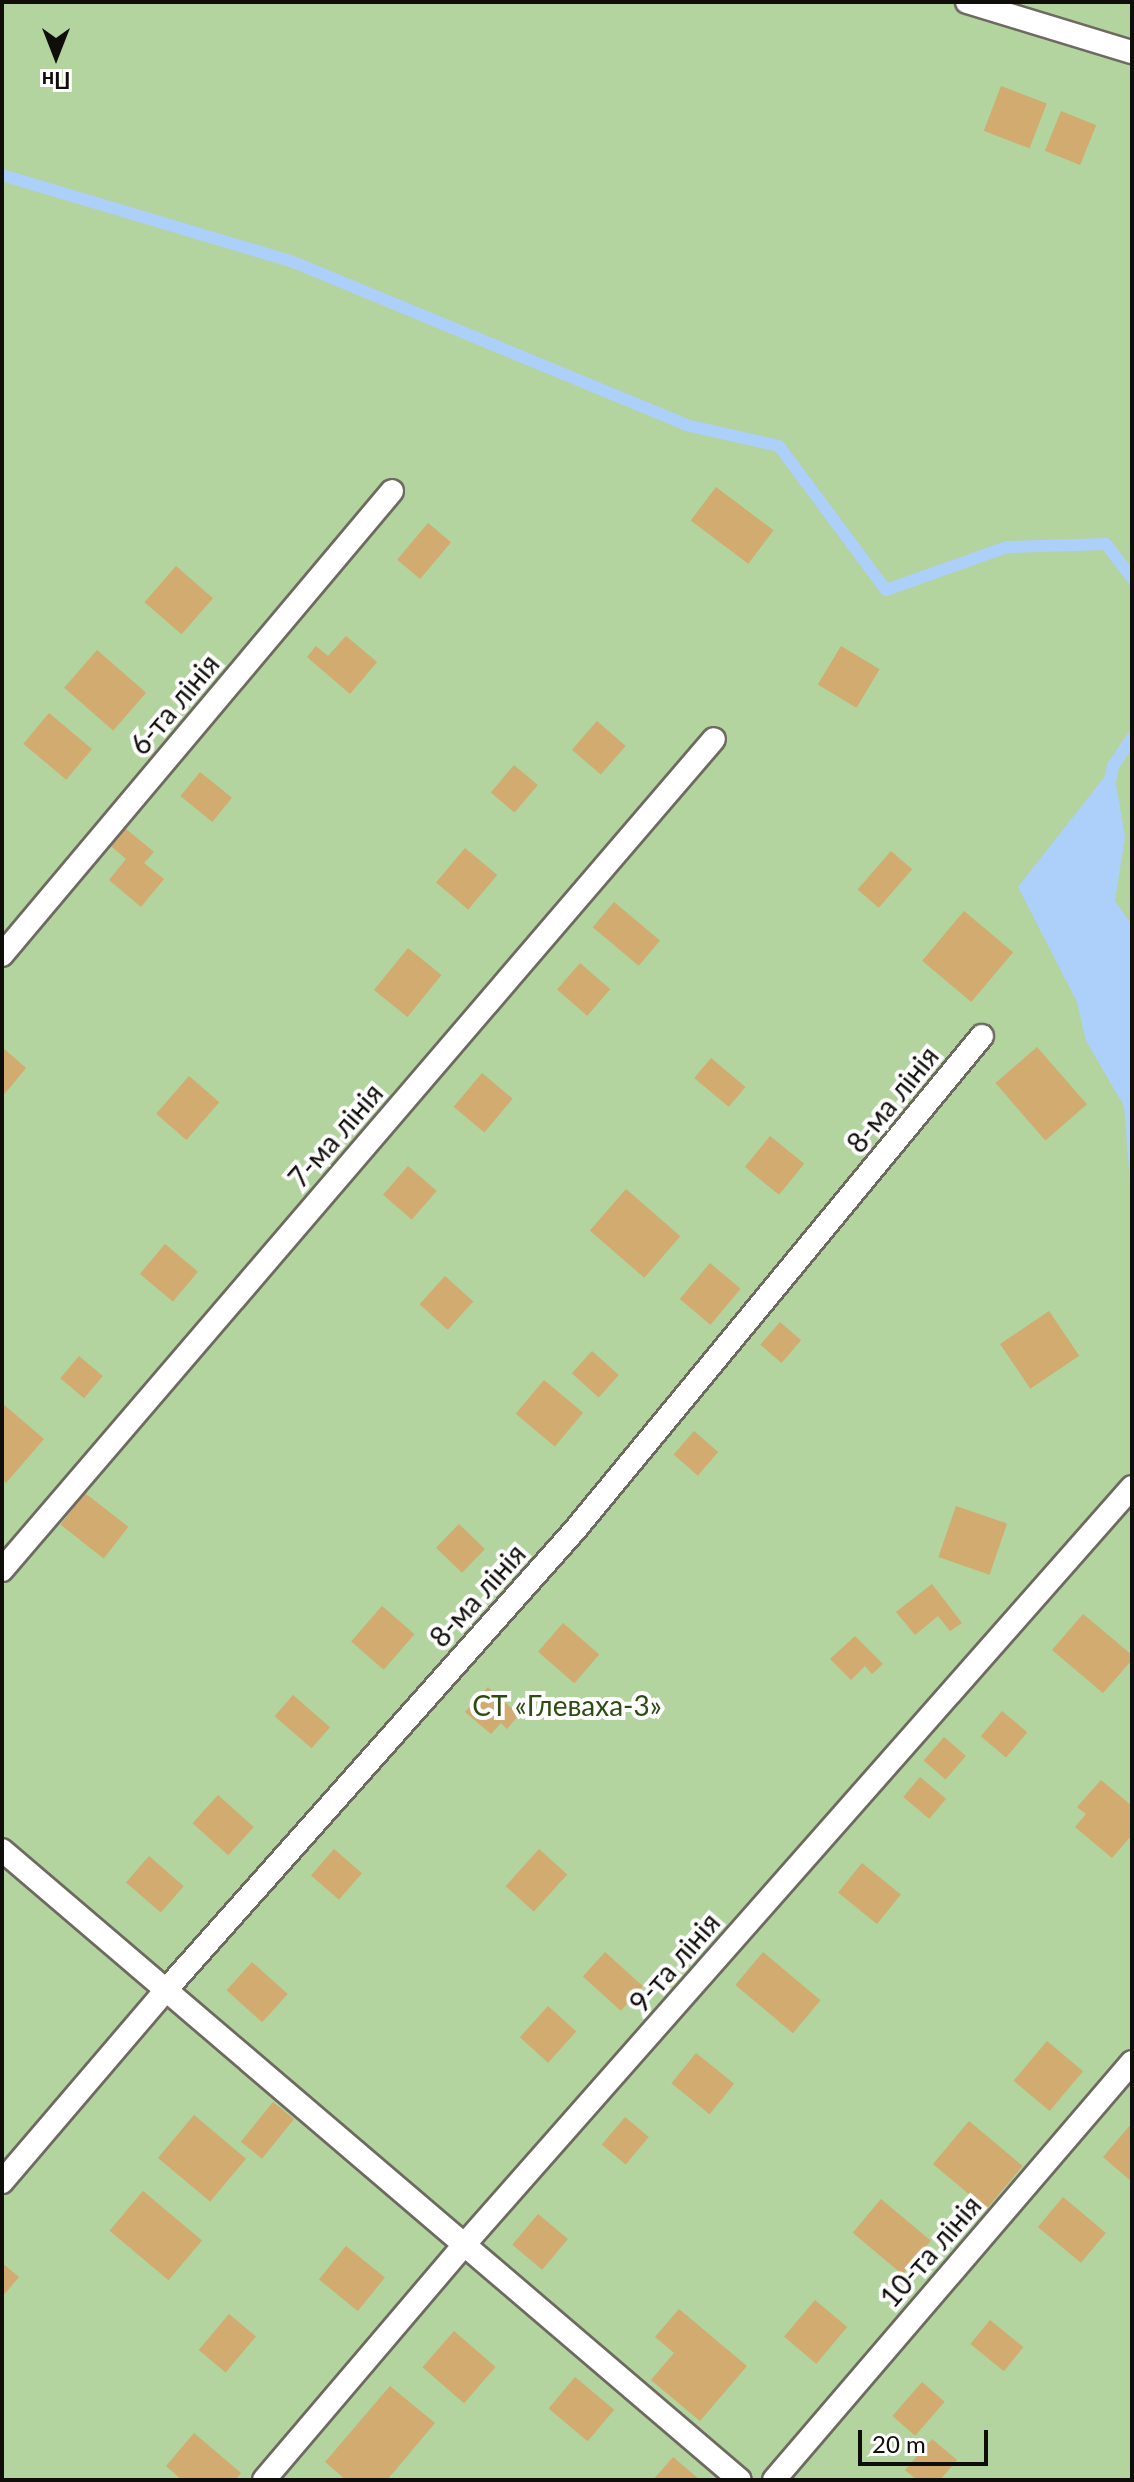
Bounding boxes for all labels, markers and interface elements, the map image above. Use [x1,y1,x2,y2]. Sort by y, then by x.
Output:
north arrow [16,16,96,96]
text: Пн [42,67,70,94]
street label: 6-та лінія [122,647,226,761]
street label: 8-ма лінія [839,1039,945,1159]
street label: 7-ма лінія [281,1076,389,1194]
street label: 8-ма лінія [422,1537,532,1653]
park label: СТ «Глеваха-3» [472,1688,662,1722]
street label: 9-та лінія [622,1905,726,2019]
street label: 10-та лінія [872,2188,988,2314]
scale bar [862,2414,992,2464]
text: 20 m [872,2429,926,2458]

